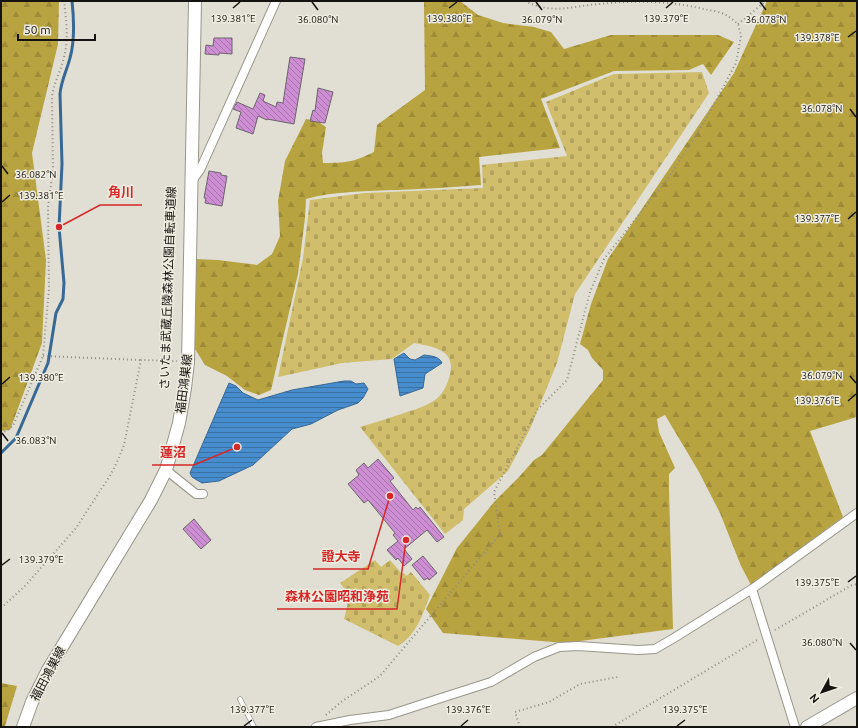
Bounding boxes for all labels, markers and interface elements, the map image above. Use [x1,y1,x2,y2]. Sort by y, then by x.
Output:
text: 139.381°E [210,13,256,24]
text: 139.380°E [426,13,472,24]
text: 139.379°E [643,13,689,24]
text: 36.080°N [297,14,339,25]
text: 36.079°N [521,14,563,25]
text: 36.078°N [745,14,787,25]
scale bar [18,16,95,42]
text: 50 m [24,23,51,36]
text: 139.378°E [794,32,840,43]
text: 36.078°N [801,103,843,114]
text: 36.082°N [15,169,57,180]
callout: 角川 [100,180,142,205]
text: 角川 [108,185,134,199]
street label: さいたま武蔵丘陵森林公園自転車道線 [157,186,178,390]
text: 139.381°E [18,190,64,201]
text: 139.377°E [794,213,840,224]
street label: 福田鴻巣線 [173,353,194,415]
text: 36.079°N [801,370,843,381]
text: 139.380°E [18,372,64,383]
text: 139.376°E [794,395,840,406]
text: 36.083°N [15,435,57,446]
callout: 蓮沼 [152,440,194,465]
text: 蓮沼 [160,445,186,459]
callout: 證大寺 [313,544,368,569]
text: 證大寺 [321,549,361,563]
text: 139.379°E [18,554,64,565]
text: 139.375°E [794,577,840,588]
callout: 森林公園昭和浄苑 [277,584,397,609]
text: 森林公園昭和浄苑 [285,589,389,603]
text: 36.080°N [801,637,843,648]
street label: 福田鴻巣線 [28,644,67,703]
north arrow [802,672,842,712]
text: N [807,691,822,705]
text: 139.377°E [229,704,275,715]
text: 139.376°E [445,704,491,715]
text: 139.375°E [662,704,708,715]

